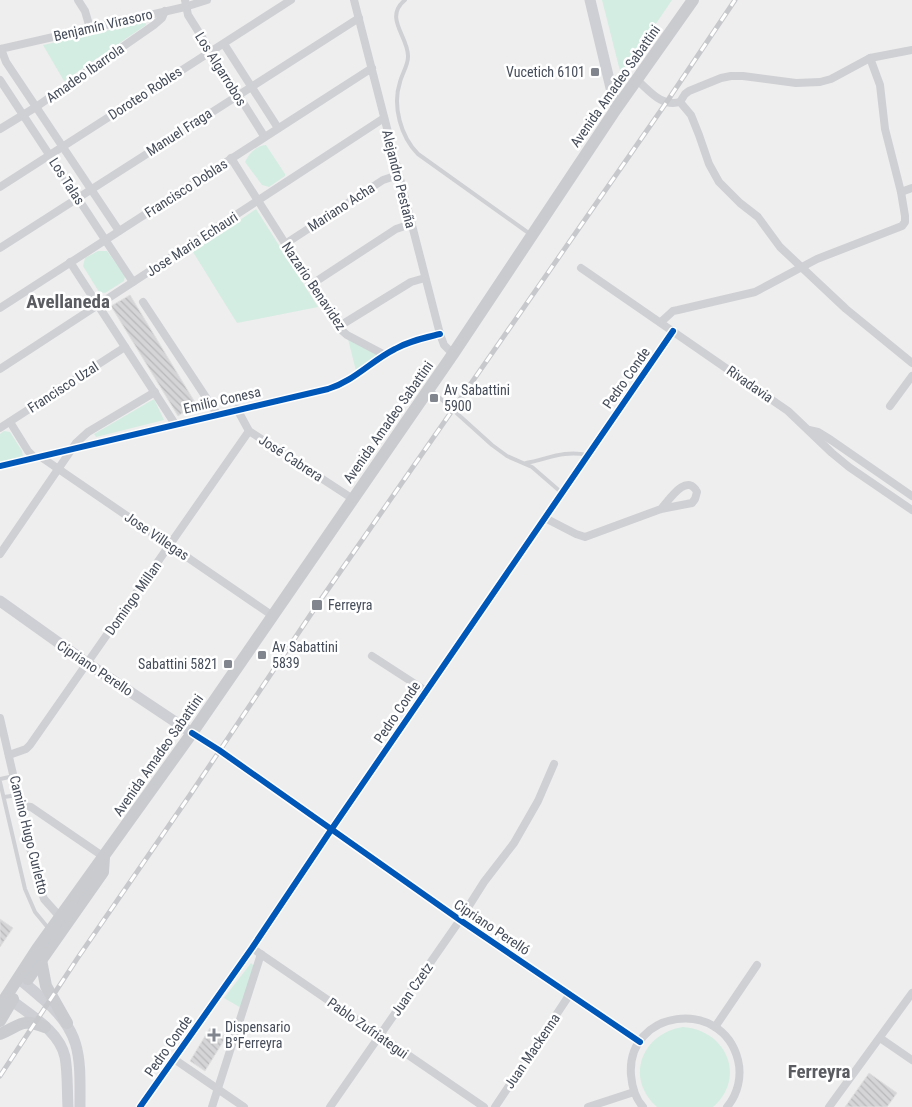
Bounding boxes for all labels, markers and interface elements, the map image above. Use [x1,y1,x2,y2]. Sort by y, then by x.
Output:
street label: Benjamín Virasoro [52,6,154,44]
street label: Avenida Amadeo Sabattini [567,22,663,150]
street label: Los Algarrobos [192,29,250,109]
street label: Amadeo Ibarrola [43,40,127,106]
street label: Doroteo Robles [105,63,185,123]
place label: Vucetich 6101 [506,64,585,80]
marker: Vucetich 6101 [589,66,601,78]
street label: Manuel Fraga [143,105,215,159]
street label: Alejandro Pestaña [379,128,419,230]
street label: Los Talas [46,155,88,207]
street label: Francisco Doblas [142,155,230,221]
street label: Mariano Acha [305,179,377,235]
street label: Jose Maria Echauri [143,209,241,279]
street label: Nazario Benavidez [279,239,349,333]
district label: Avellaneda [26,290,110,313]
street label: Pedro Conde [599,344,653,412]
street label: Francisco Uzal [25,358,101,416]
street label: Avenida Amadeo Sabattini [340,358,436,486]
street label: Rivadavia [724,362,776,406]
place label: Av Sabattini 5900 [444,382,510,414]
street label: Emilio Conesa [182,383,262,417]
marker: Av Sabattini 5900 [428,392,440,404]
street label: José Cabrera [256,431,326,485]
street label: Jose Villegas [122,509,192,563]
street label: Domingo Millan [102,558,164,638]
place label: Ferreyra [328,597,373,613]
marker: Ferreyra [310,598,324,612]
street label: Cipriano Perello [54,637,136,699]
place label: Av Sabattini 5839 [272,639,338,671]
marker: Av Sabattini 5839 [256,649,268,661]
place label: Sabattini 5821 [138,656,218,672]
marker: Sabattini 5821 [222,658,234,670]
street label: Pedro Conde [371,678,424,746]
street label: Avenida Amadeo Sabattini [110,691,206,819]
street label: Camino Hugo Curletto [6,774,52,896]
street label: Cipriano Perelló [451,896,533,958]
street label: Juan Czetz [388,959,436,1019]
street label: Pablo Zufriategui [325,994,411,1062]
street label: Juan Mackenna [501,1010,563,1092]
street label: Pedro Conde [141,1012,195,1080]
place label: Dispensario B°Ferreyra [225,1019,290,1051]
marker: Dispensario B°Ferreyra [207,1028,221,1042]
district label: Ferreyra [788,1060,850,1083]

